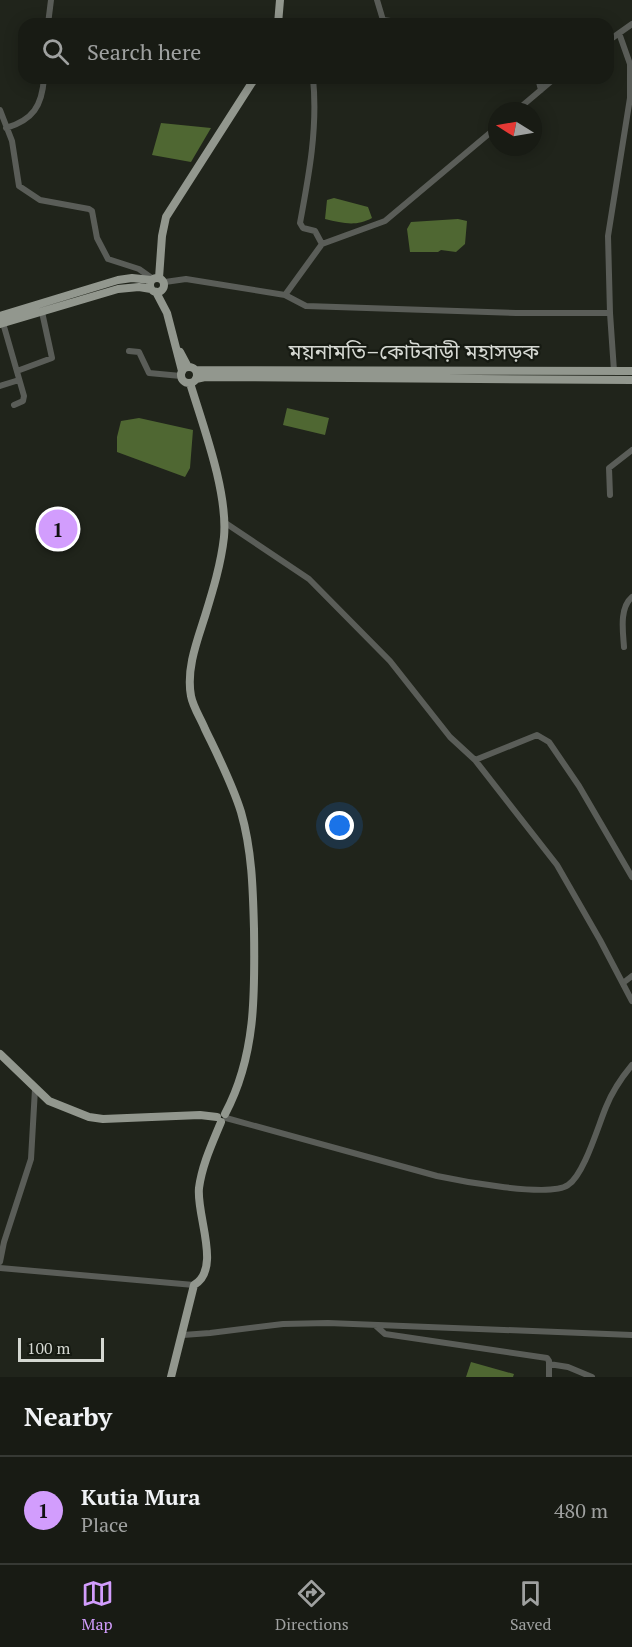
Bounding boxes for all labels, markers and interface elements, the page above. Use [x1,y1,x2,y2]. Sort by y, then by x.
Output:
search box [18,18,614,84]
icon: search [39,35,72,68]
text: Search here [87,37,201,66]
north arrow [488,102,542,156]
street label: ময়নামতি–কোটবাড়ী মহাসড়ক [288,337,540,365]
pin: 1 [38,506,78,552]
your location [325,811,354,840]
scale bar [18,1335,104,1362]
text: 100 m [27,1337,70,1359]
text: Nearby [24,1399,112,1433]
text: Kutia Mura [81,1482,200,1511]
text: 1 [38,1497,49,1524]
text: 480 m [554,1497,608,1524]
text: Place [81,1511,128,1538]
tab: Map [81,1577,114,1635]
tab: Directions [275,1577,349,1635]
tab: Saved [510,1577,551,1635]

